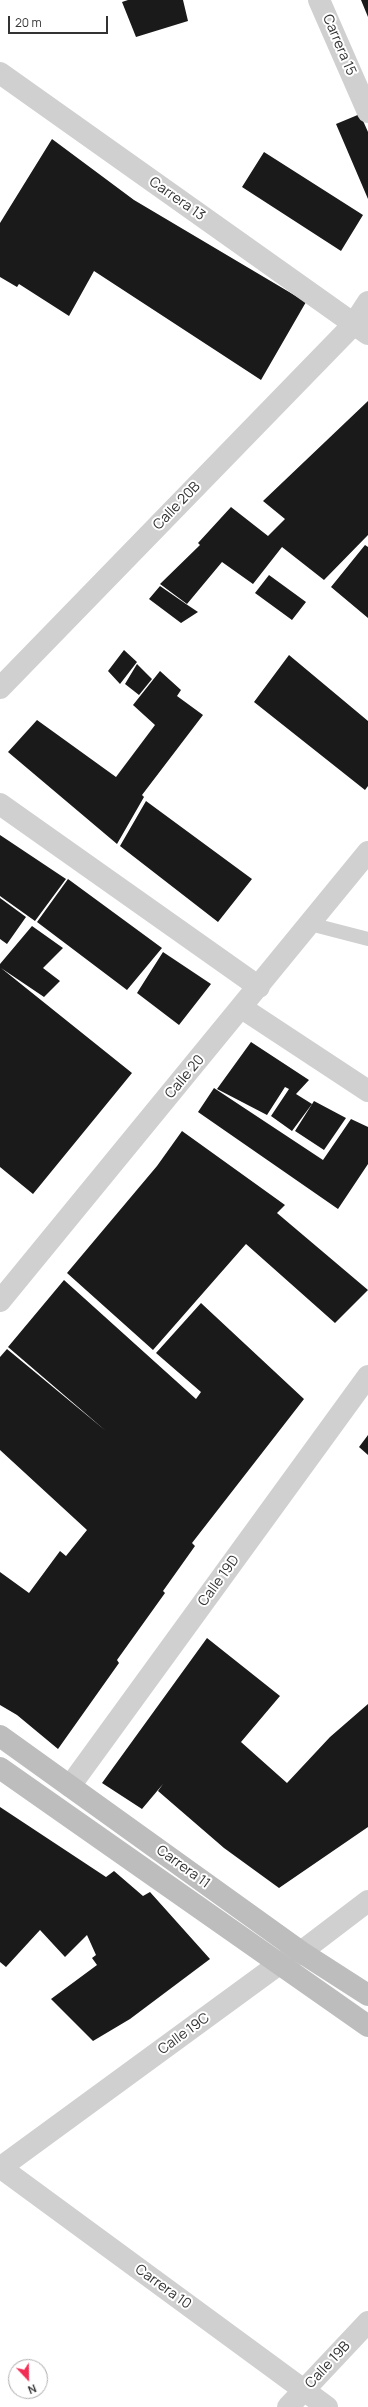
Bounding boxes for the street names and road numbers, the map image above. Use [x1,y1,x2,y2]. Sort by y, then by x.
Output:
street label: Carrera 15 [319,12,359,78]
street label: Carrera 13 [146,174,208,224]
street label: Calle 20B [150,478,204,534]
street label: Calle 20 [162,1052,208,1102]
street label: Calle 19D [195,1552,243,1610]
street label: Carrera 11 [153,1842,213,1892]
street label: Calle 19C [155,2010,213,2058]
street label: Carrera 10 [132,2261,194,2313]
street label: Calle 19B [302,2338,354,2392]

